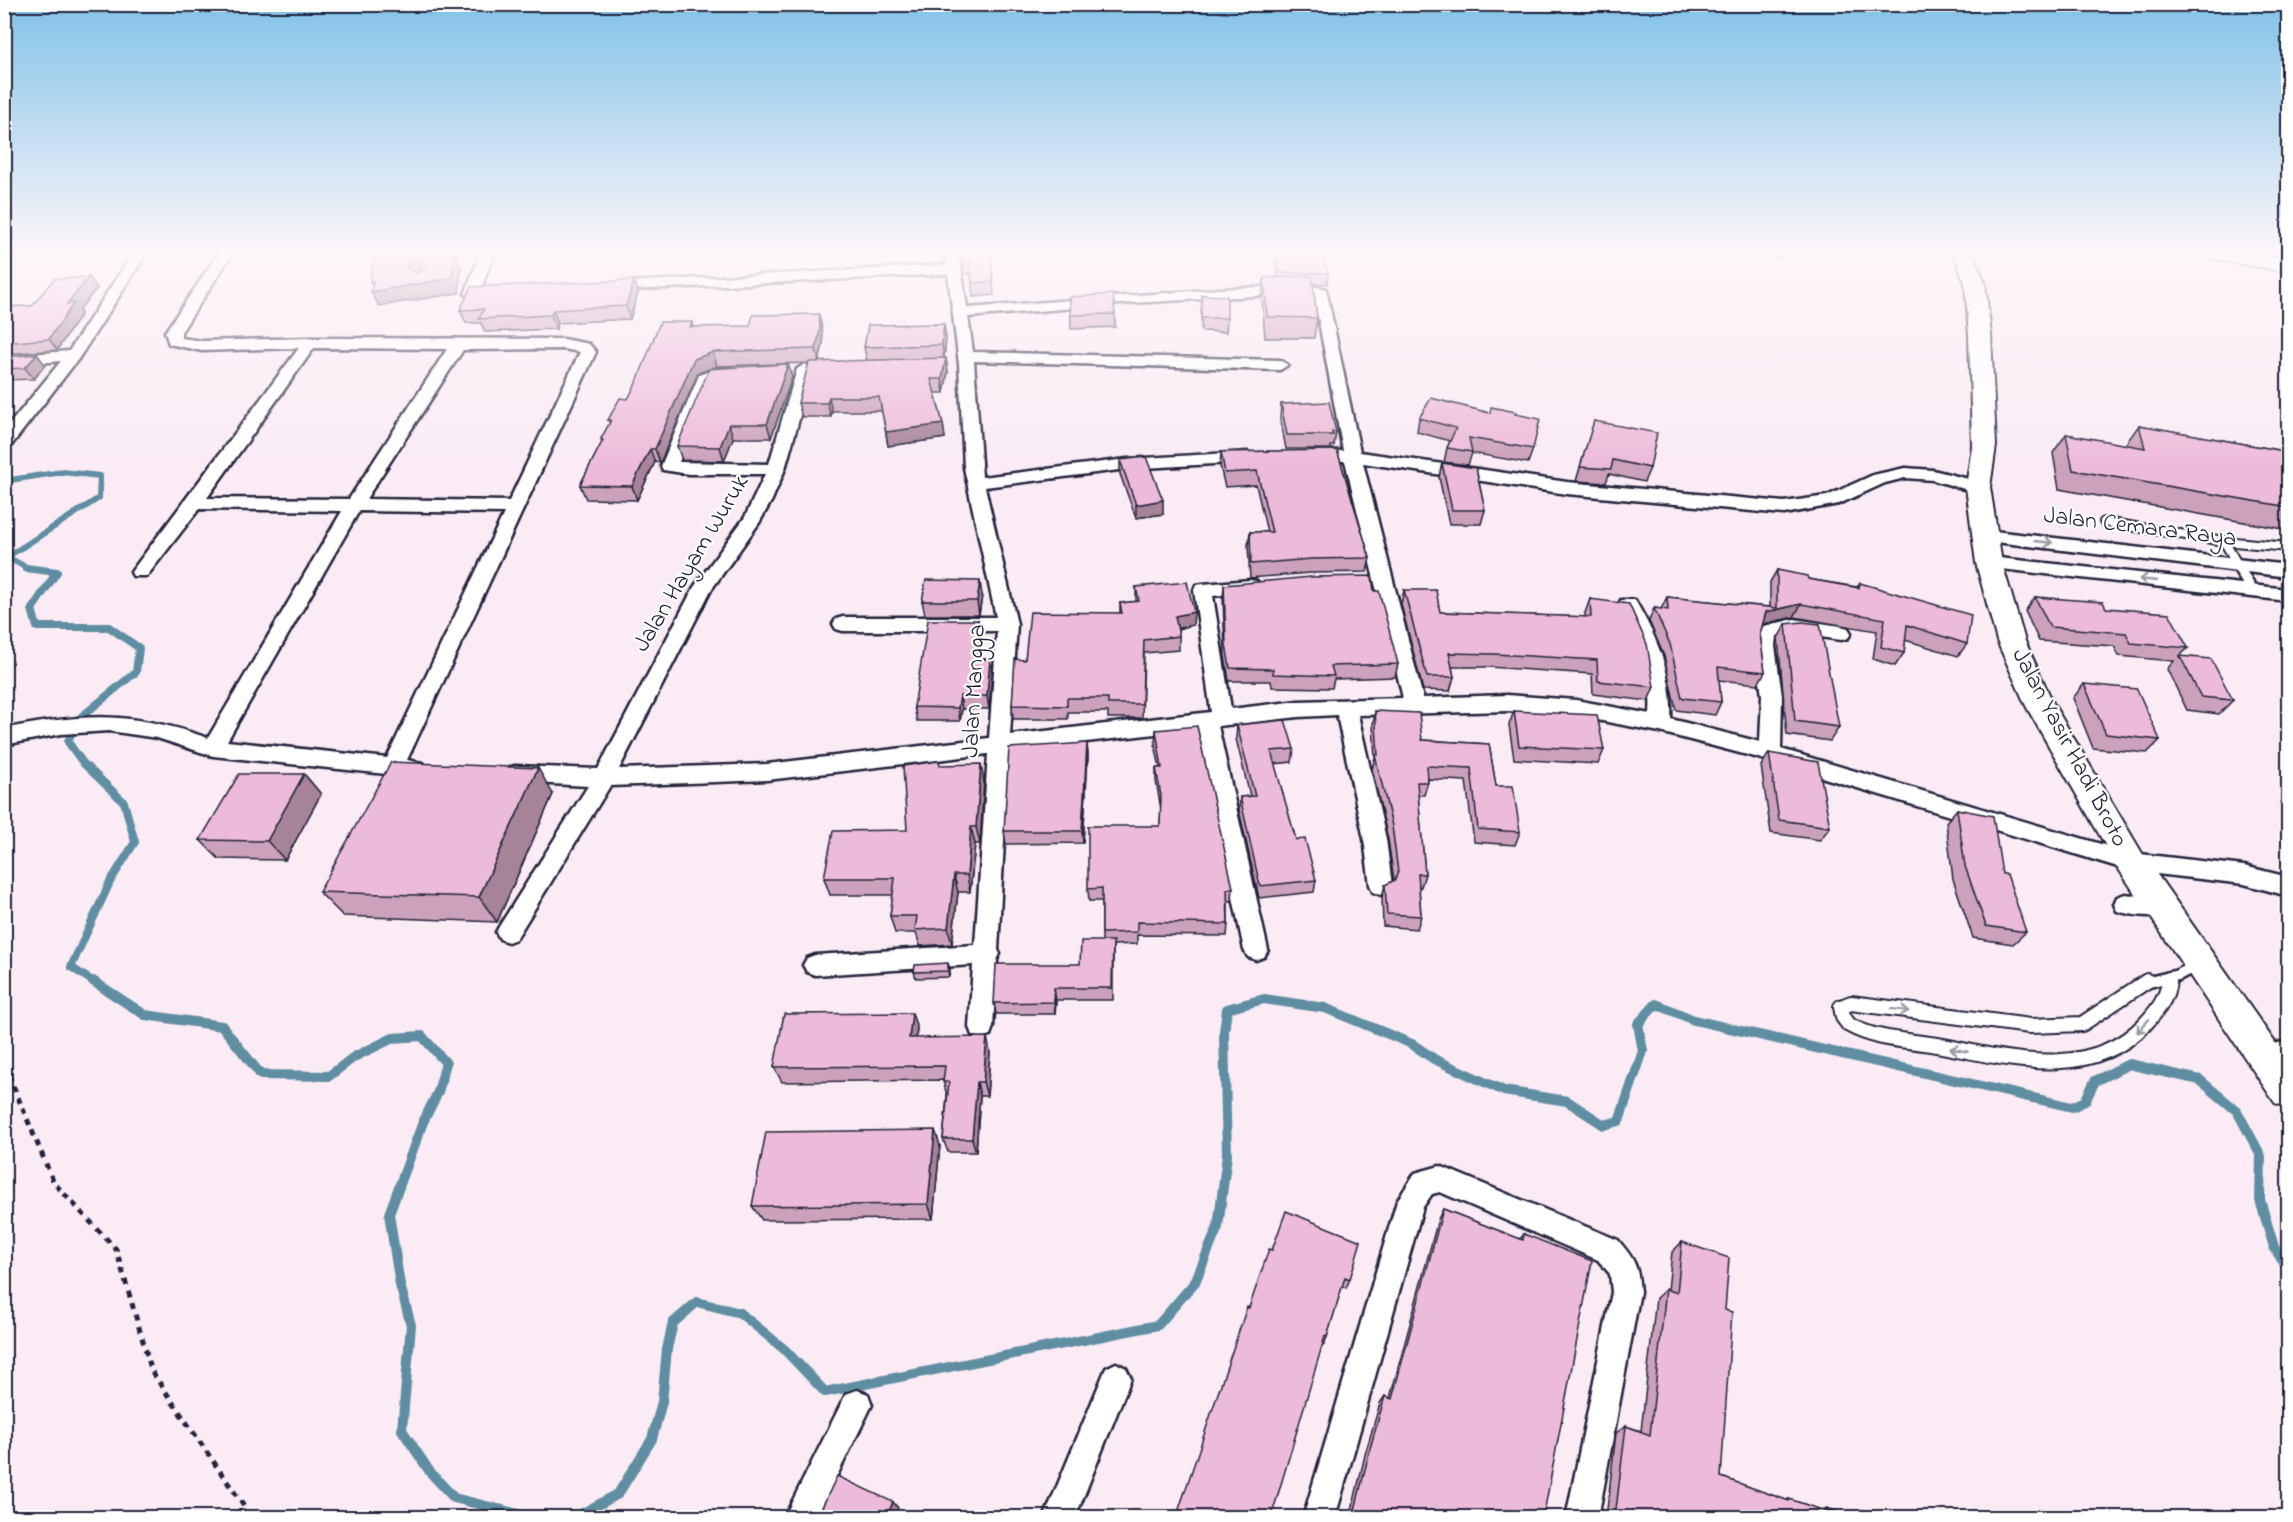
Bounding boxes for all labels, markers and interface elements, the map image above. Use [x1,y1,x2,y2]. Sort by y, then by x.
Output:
street label: Jalan Hayam Wuruk [625,468,760,660]
street label: Jalan Cemara Raya [2041,499,2238,558]
one-way arrow [2033,537,2053,548]
one-way arrow [2138,574,2158,585]
street label: Jalan Mangga [954,623,996,759]
street label: Jalan Yasir Hadi Broto [2002,642,2136,854]
one-way arrow [1890,1005,1910,1016]
one-way arrow [2136,1018,2150,1033]
one-way arrow [1950,1044,1969,1055]

